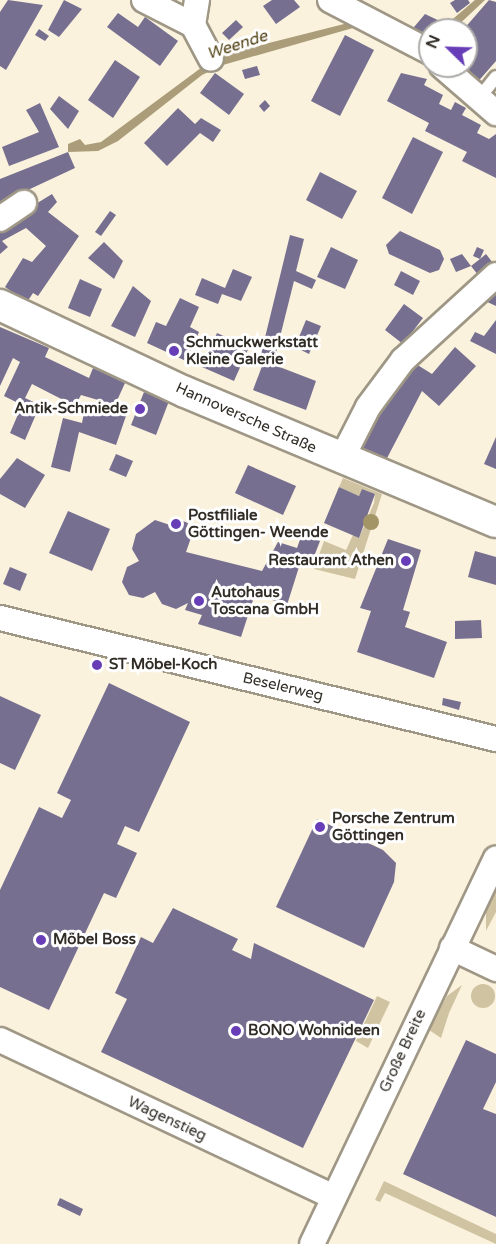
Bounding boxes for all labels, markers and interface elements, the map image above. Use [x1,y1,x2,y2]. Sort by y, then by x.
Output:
north arrow [418,18,478,78]
water label: Weende [204,26,270,64]
text: N [422,32,445,52]
place label: Schmuckwerkstatt Kleine Galerie [186,333,318,368]
marker: Schmuckwerkstatt Kleine Galerie [167,344,181,358]
street label: Hannoversche Straße [173,379,319,457]
place label: Antik-Schmiede [14,400,128,418]
marker: Antik-Schmiede [133,402,147,416]
place label: Postfiliale Göttingen- Weende [188,506,328,541]
marker: Postfiliale Göttingen- Weende [169,517,183,531]
place label: Restaurant Athen [268,552,394,570]
marker: Restaurant Athen [399,554,413,568]
place label: Autohaus Toscana GmbH [211,583,319,618]
marker: Autohaus Toscana GmbH [192,594,206,608]
place label: ST Möbel-Koch [109,656,217,674]
marker: ST Möbel-Koch [90,658,104,672]
street label: Beselerweg [241,669,325,705]
place label: Porsche Zentrum Göttingen [332,809,455,844]
marker: Porsche Zentrum Göttingen [313,820,327,834]
place label: Möbel Boss [53,931,136,949]
marker: Möbel Boss [34,933,48,947]
street label: Große Breite [376,1007,430,1095]
place label: BONO Wohnideen [248,1022,380,1040]
marker: BONO Wohnideen [229,1024,243,1038]
street label: Wagenstieg [125,1093,209,1145]

